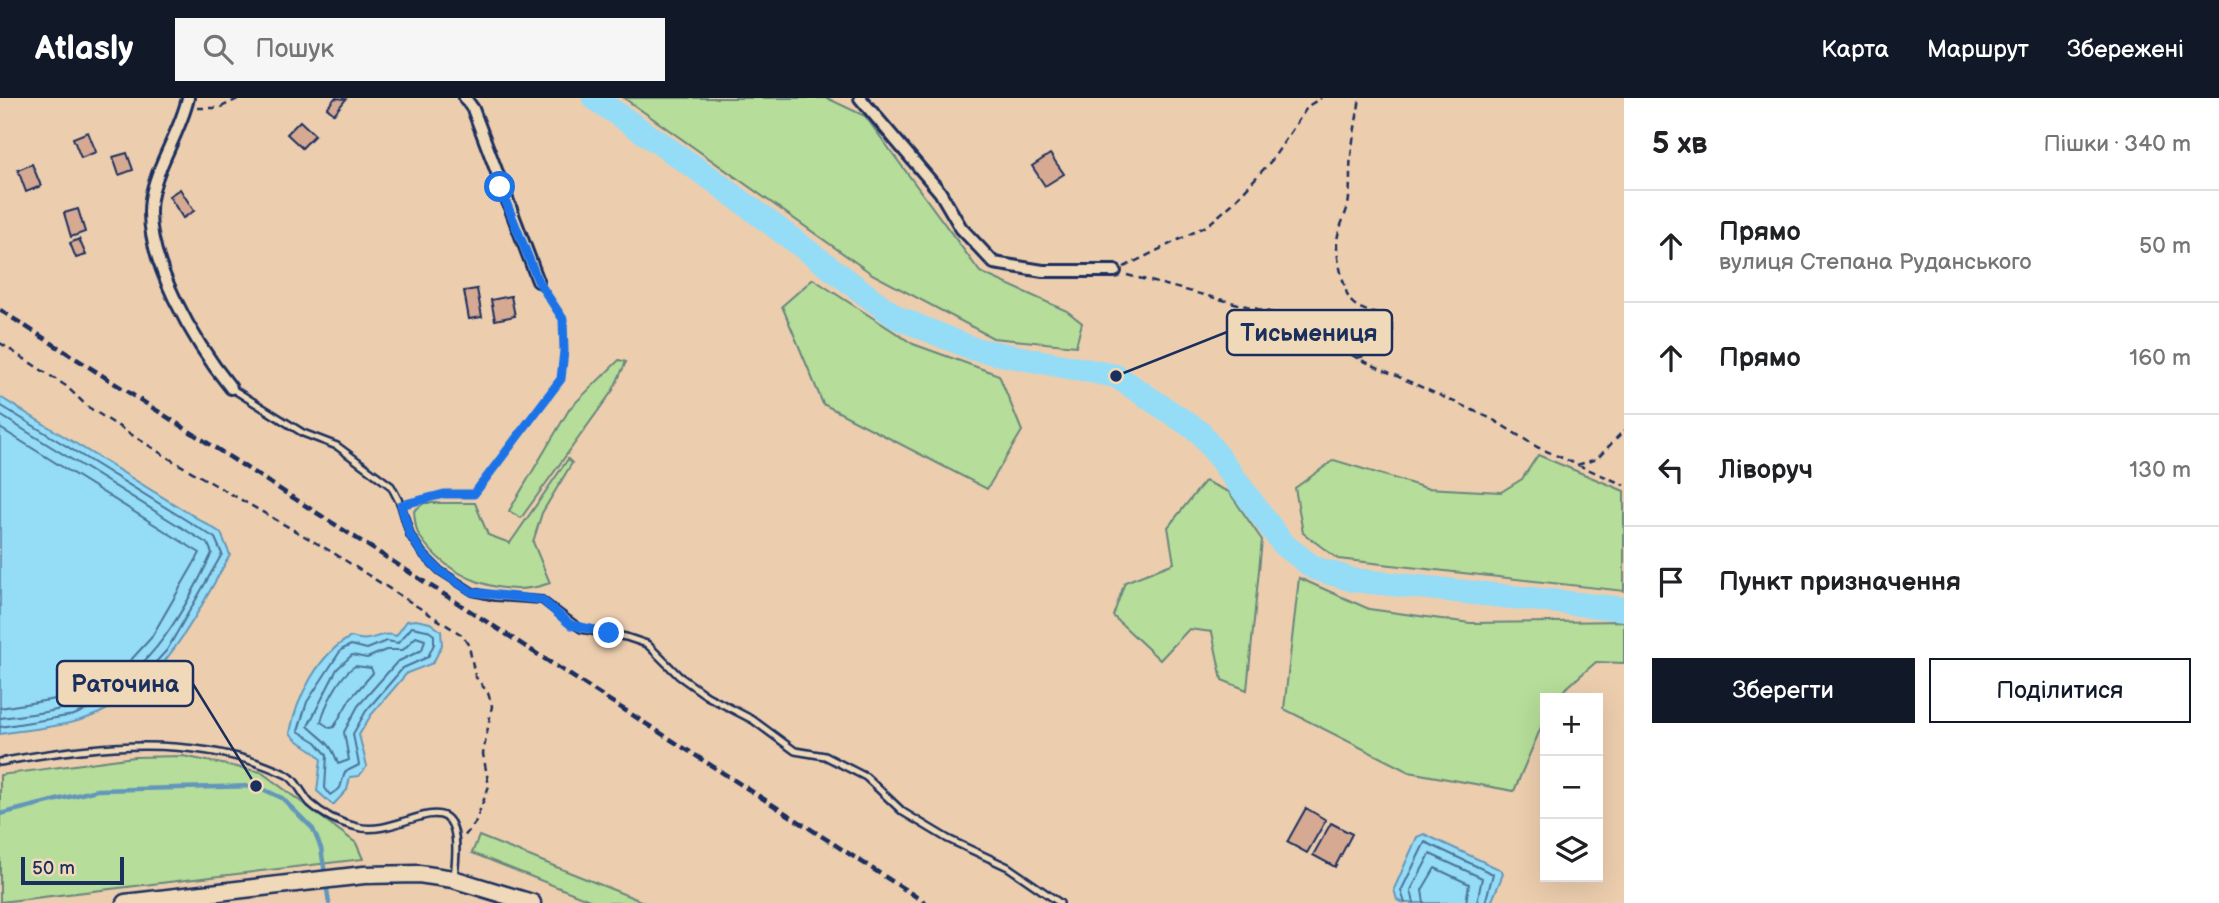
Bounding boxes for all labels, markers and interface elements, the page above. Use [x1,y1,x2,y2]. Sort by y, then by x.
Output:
search box [175,18,665,81]
text: Atlasly [35,29,133,69]
icon: search [199,30,237,68]
text: Пошук [255,34,334,65]
text: Карта [1821,35,1889,64]
text: Маршрут [1927,35,2029,64]
text: Збережені [2067,35,2184,64]
text: 5 хв [1652,126,1707,162]
text: Пішки · 340 m [2043,130,2191,158]
route start [484,171,515,202]
text: Прямо [1719,217,1801,248]
icon: ahead [1652,227,1690,265]
text: 50 m [2139,232,2191,260]
text: вулиця Степана Руданського [1719,248,2032,276]
callout: Тисьмениця [1227,310,1392,355]
text: Тисьмениця [1240,319,1378,348]
icon: ahead [1652,339,1690,377]
text: Прямо [1719,343,1801,374]
text: 160 m [2129,344,2191,372]
icon: left [1652,451,1690,489]
text: Ліворуч [1719,455,1813,486]
text: 130 m [2129,456,2191,484]
icon: arrive [1652,563,1690,601]
text: Пункт призначення [1719,567,1961,598]
route end [593,617,624,648]
button: Зберегти [1652,658,1915,723]
button: Поділитися [1929,658,2191,723]
callout: Раточина [57,661,193,706]
text: Раточина [71,670,180,699]
map controls [1540,693,1603,882]
button: + [1540,693,1603,756]
button: − [1540,756,1603,819]
button: layers [1540,819,1603,882]
scale bar [21,854,124,886]
text: 50 m [32,857,75,880]

